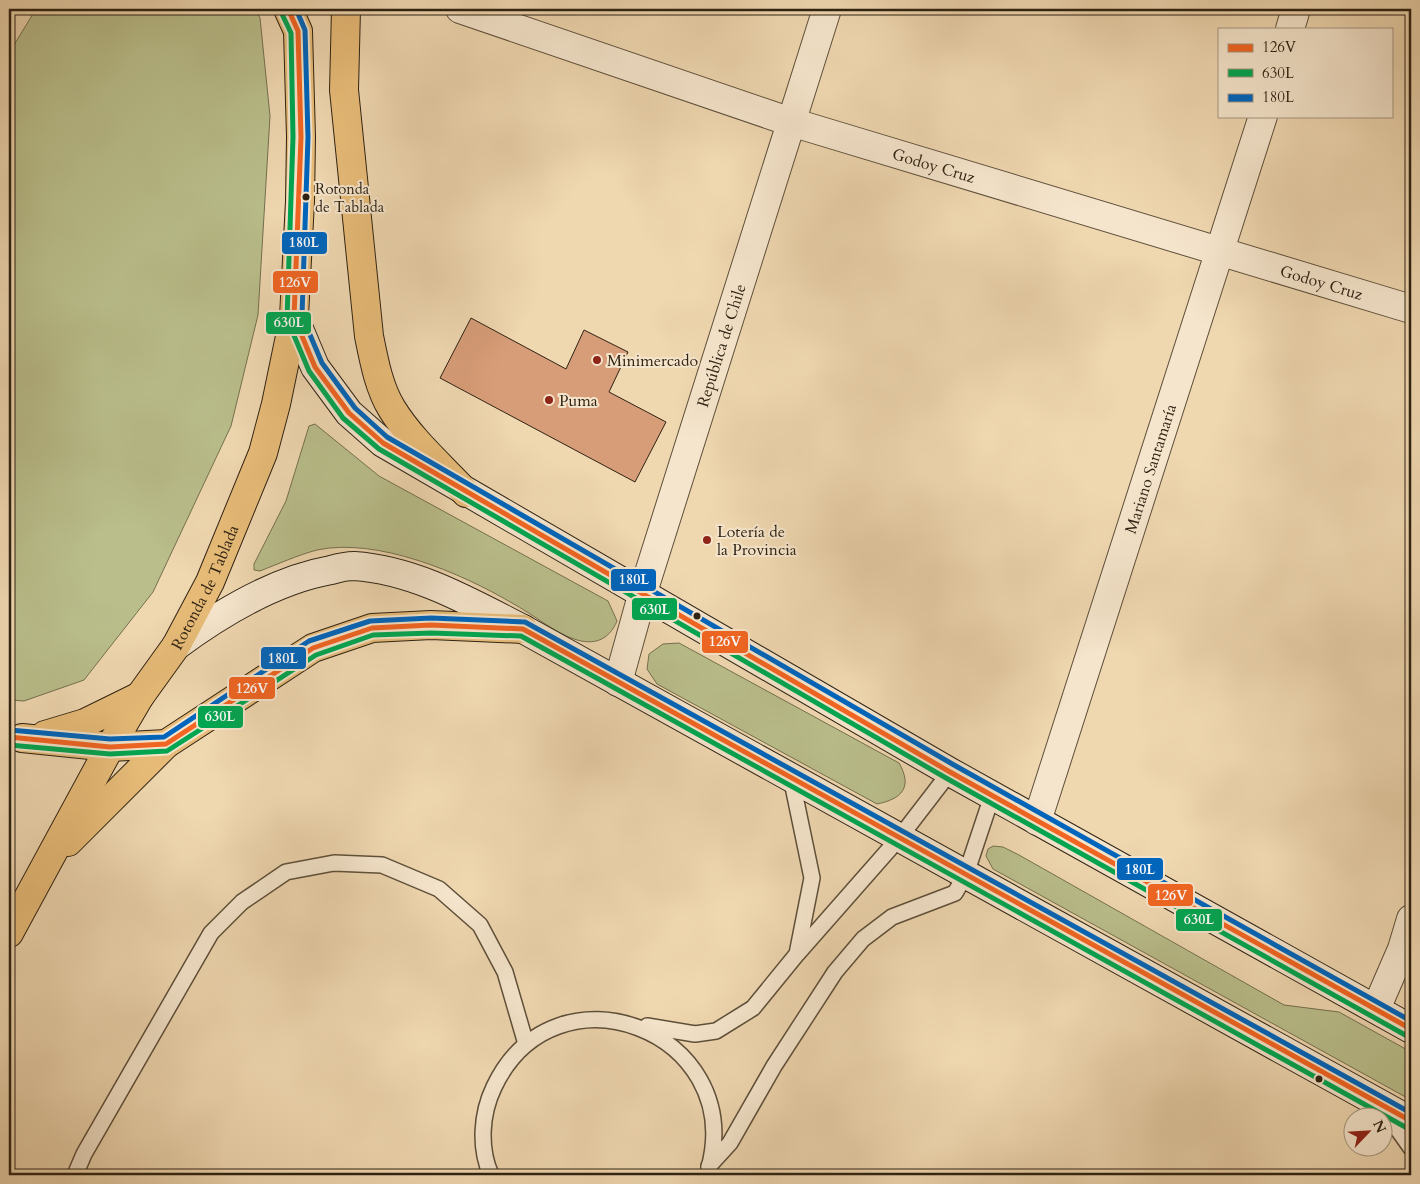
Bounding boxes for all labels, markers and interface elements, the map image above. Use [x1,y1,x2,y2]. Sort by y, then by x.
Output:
legend [1218,28,1392,118]
text: 126V [1262,37,1296,57]
text: 630L [1262,63,1295,83]
text: 180L [1262,87,1295,107]
street label: Godoy Cruz [890,143,978,189]
place label: Rotonda de Tablada [315,179,385,217]
marker: Rotonda de Tablada [301,192,311,202]
line badge: 180L [281,231,328,255]
text: 180L [289,233,319,252]
street label: Godoy Cruz [1277,260,1365,306]
line badge: 126V [272,270,319,294]
text: 126V [279,273,311,292]
street label: República de Chile [692,281,752,410]
line badge: 630L [265,311,312,335]
text: 630L [274,313,304,332]
place label: Minimercado [607,350,699,372]
marker: Minimercado [591,354,603,366]
place label: Puma [559,390,598,412]
marker: Puma [543,394,555,406]
street label: Mariano Santamaría [1120,401,1182,537]
place label: Lotería de la Provincia [717,521,797,561]
street label: Rotonda de Tablada [166,522,244,654]
marker: Lotería de la Provincia [701,534,713,546]
line badge: 180L [610,568,657,592]
text: 180L [619,570,649,589]
line badge: 630L [631,597,678,621]
text: 630L [640,600,670,619]
unlabelled marker [692,611,702,621]
line badge: 126V [701,630,749,654]
text: 126V [709,632,741,651]
line badge: 180L [260,646,307,670]
text: 180L [268,649,298,668]
line badge: 126V [228,676,276,700]
text: 126V [236,679,268,698]
line badge: 630L [197,705,244,729]
text: 630L [205,707,235,726]
line badge: 180L [1116,857,1164,881]
text: 180L [1125,860,1155,879]
line badge: 126V [1147,883,1194,907]
text: 126V [1155,886,1187,905]
line badge: 630L [1175,908,1223,932]
text: 630L [1184,910,1214,929]
unlabelled marker [1314,1074,1324,1084]
north arrow [1342,1106,1392,1156]
text: N [1368,1117,1391,1136]

